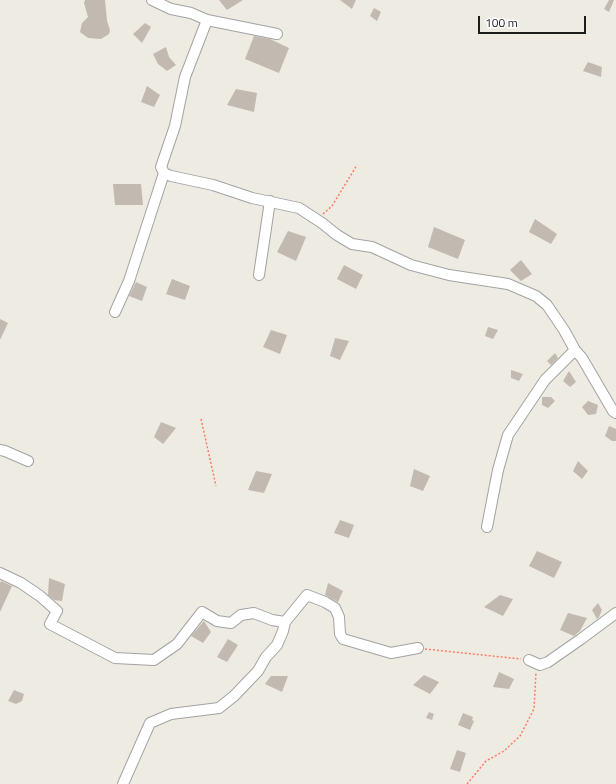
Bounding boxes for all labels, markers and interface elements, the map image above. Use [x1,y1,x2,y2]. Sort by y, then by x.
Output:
scale bar [480,8,588,34]
text: 100 m [485,13,518,32]

